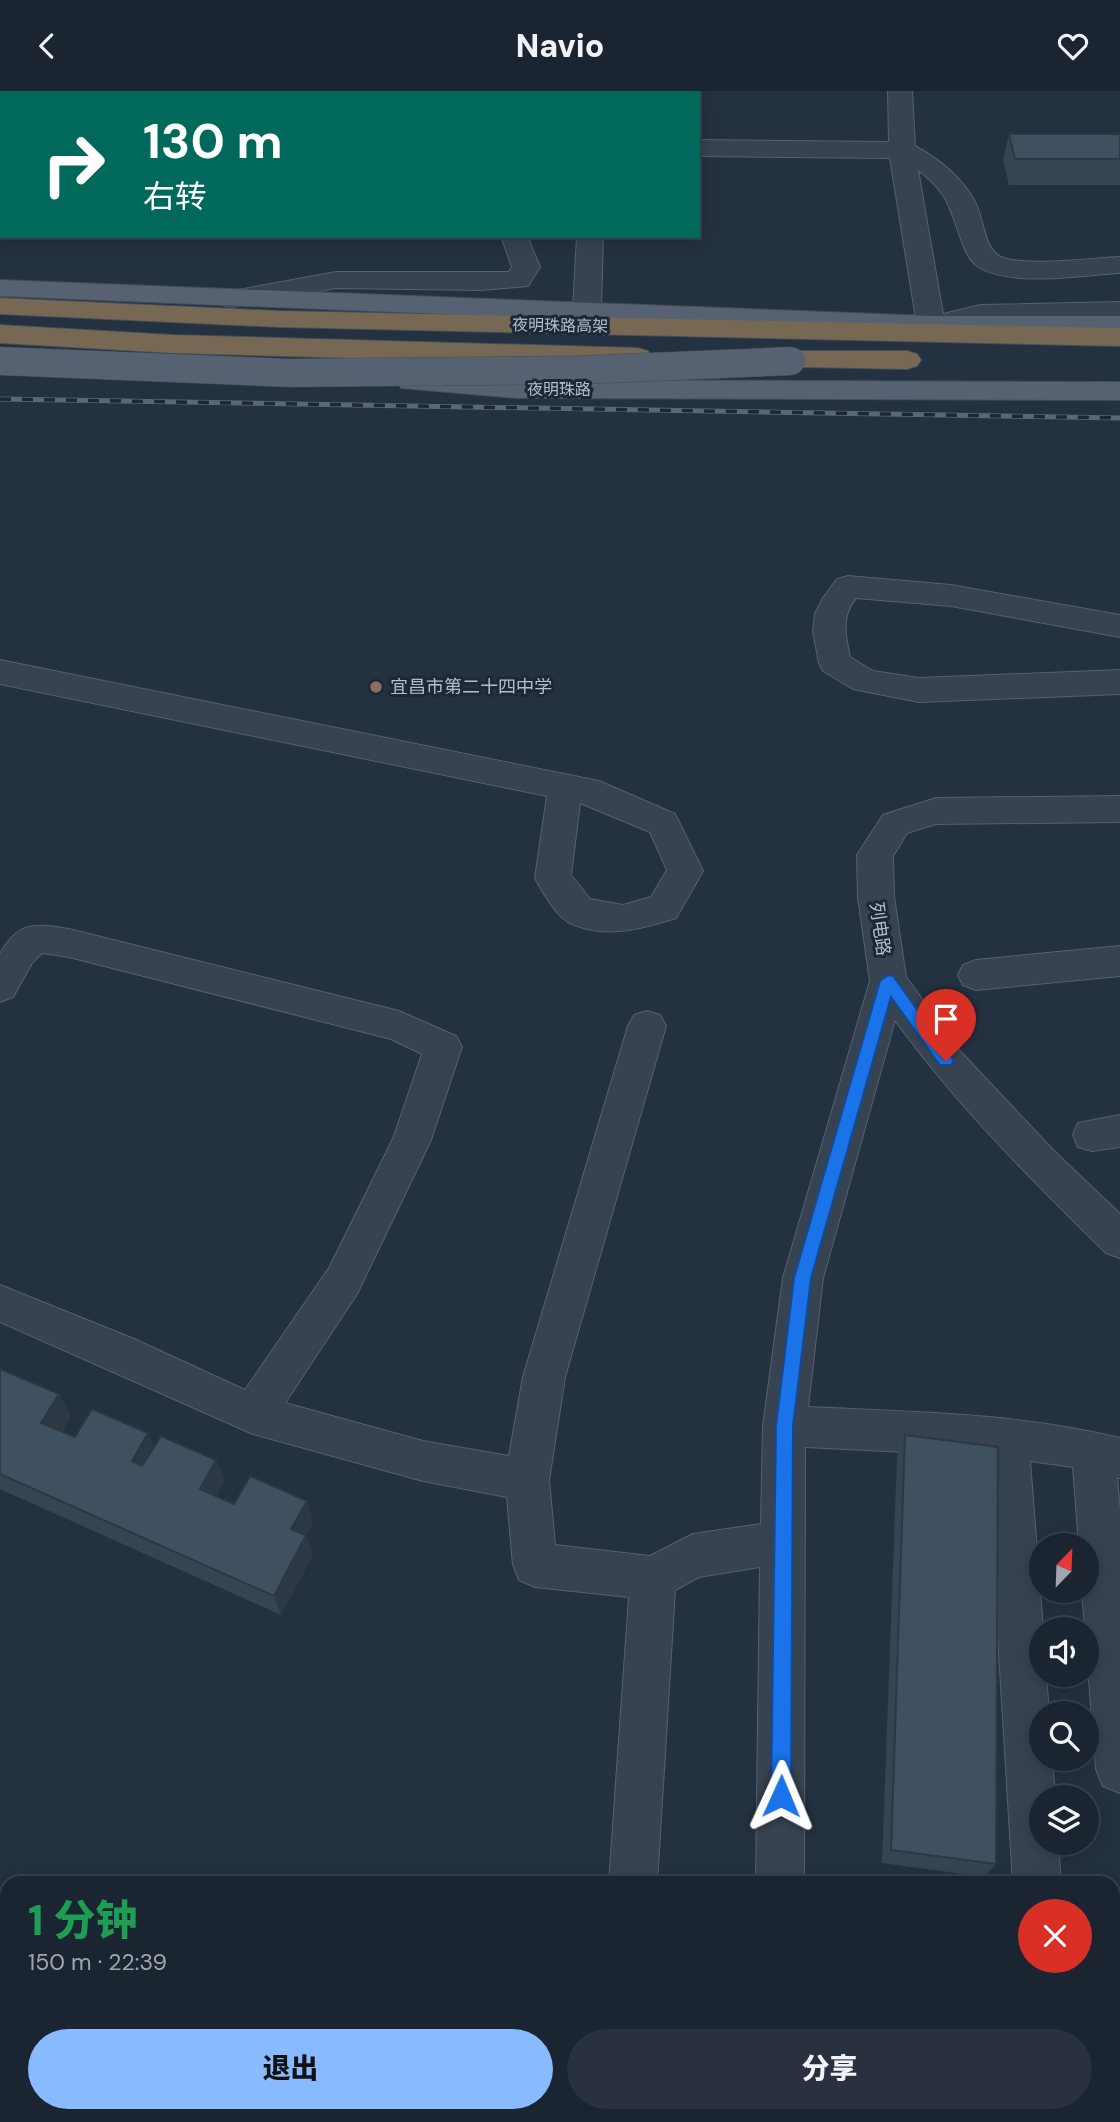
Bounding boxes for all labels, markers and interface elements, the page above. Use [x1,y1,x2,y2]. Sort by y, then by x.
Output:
text: Navio [516,25,604,67]
icon: back [28,27,66,65]
icon: heart [1054,27,1092,65]
text: 130 m [143,109,283,173]
icon: right [28,119,119,210]
text: 右转 [143,176,207,218]
street label: 夜明珠路高架 [512,314,608,337]
street label: 夜明珠路 [527,379,591,400]
place label: 宜昌市第二十四中学 [390,675,552,699]
marker: 宜昌市第二十四中学 [368,679,384,695]
street label: 列电路 [864,901,896,957]
pin [916,989,976,1061]
icon: arrive [927,1000,965,1038]
north arrow [1029,1533,1099,1603]
map controls [1029,1533,1099,1855]
button: sound [1029,1617,1099,1687]
button: search [1029,1701,1099,1771]
position arrow [744,1759,818,1833]
button: layers [1029,1785,1099,1855]
text: 1 分钟 [28,1893,137,1948]
button: close [1018,1899,1092,1973]
text: 150 m · 22:39 [28,1947,167,1977]
button: 退出 [28,2029,553,2109]
button: 分享 [567,2029,1092,2109]

